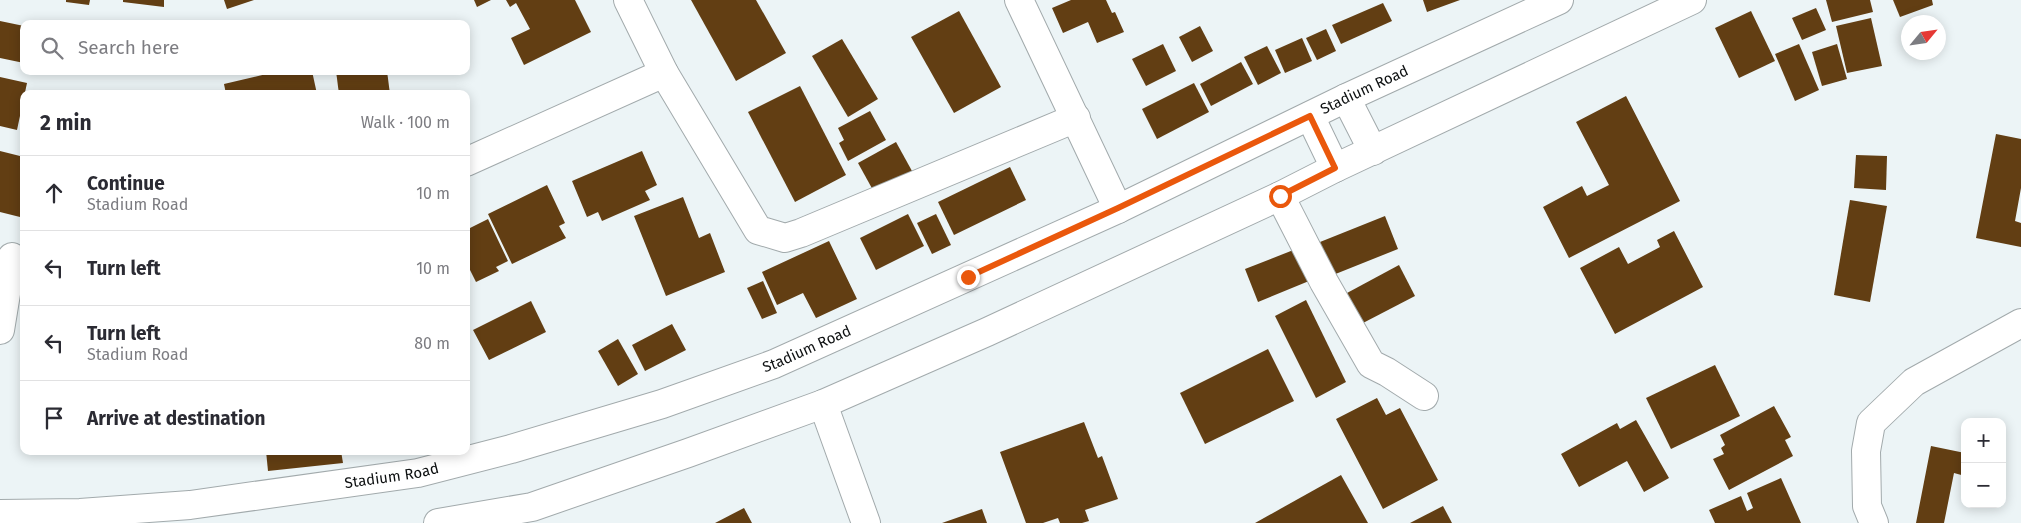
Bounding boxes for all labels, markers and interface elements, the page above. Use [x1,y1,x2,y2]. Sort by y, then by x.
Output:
north arrow [1901,15,1946,60]
search box [20,20,470,75]
icon: search [38,34,66,62]
text: Search here [78,36,179,59]
street label: Stadium Road [1317,62,1411,118]
text: 2 min [40,110,92,136]
text: Walk · 100 m [361,113,450,132]
text: Continue [87,172,165,195]
icon: ahead [40,179,68,207]
text: 10 m [416,184,450,203]
route start [1269,185,1292,208]
text: Stadium Road [87,195,188,214]
icon: left [40,254,68,282]
text: Turn left [87,257,161,280]
text: 10 m [416,259,450,278]
route end [957,266,980,289]
street label: Stadium Road [760,321,854,376]
text: Turn left [87,322,161,345]
icon: left [40,329,68,357]
text: 80 m [414,334,450,353]
text: Stadium Road [87,345,188,364]
icon: arrive [40,404,68,432]
text: Arrive at destination [87,407,266,430]
map controls [1961,418,2006,508]
button: + [1961,418,2006,463]
street label: Stadium Road [343,459,441,492]
button: − [1961,463,2006,508]

